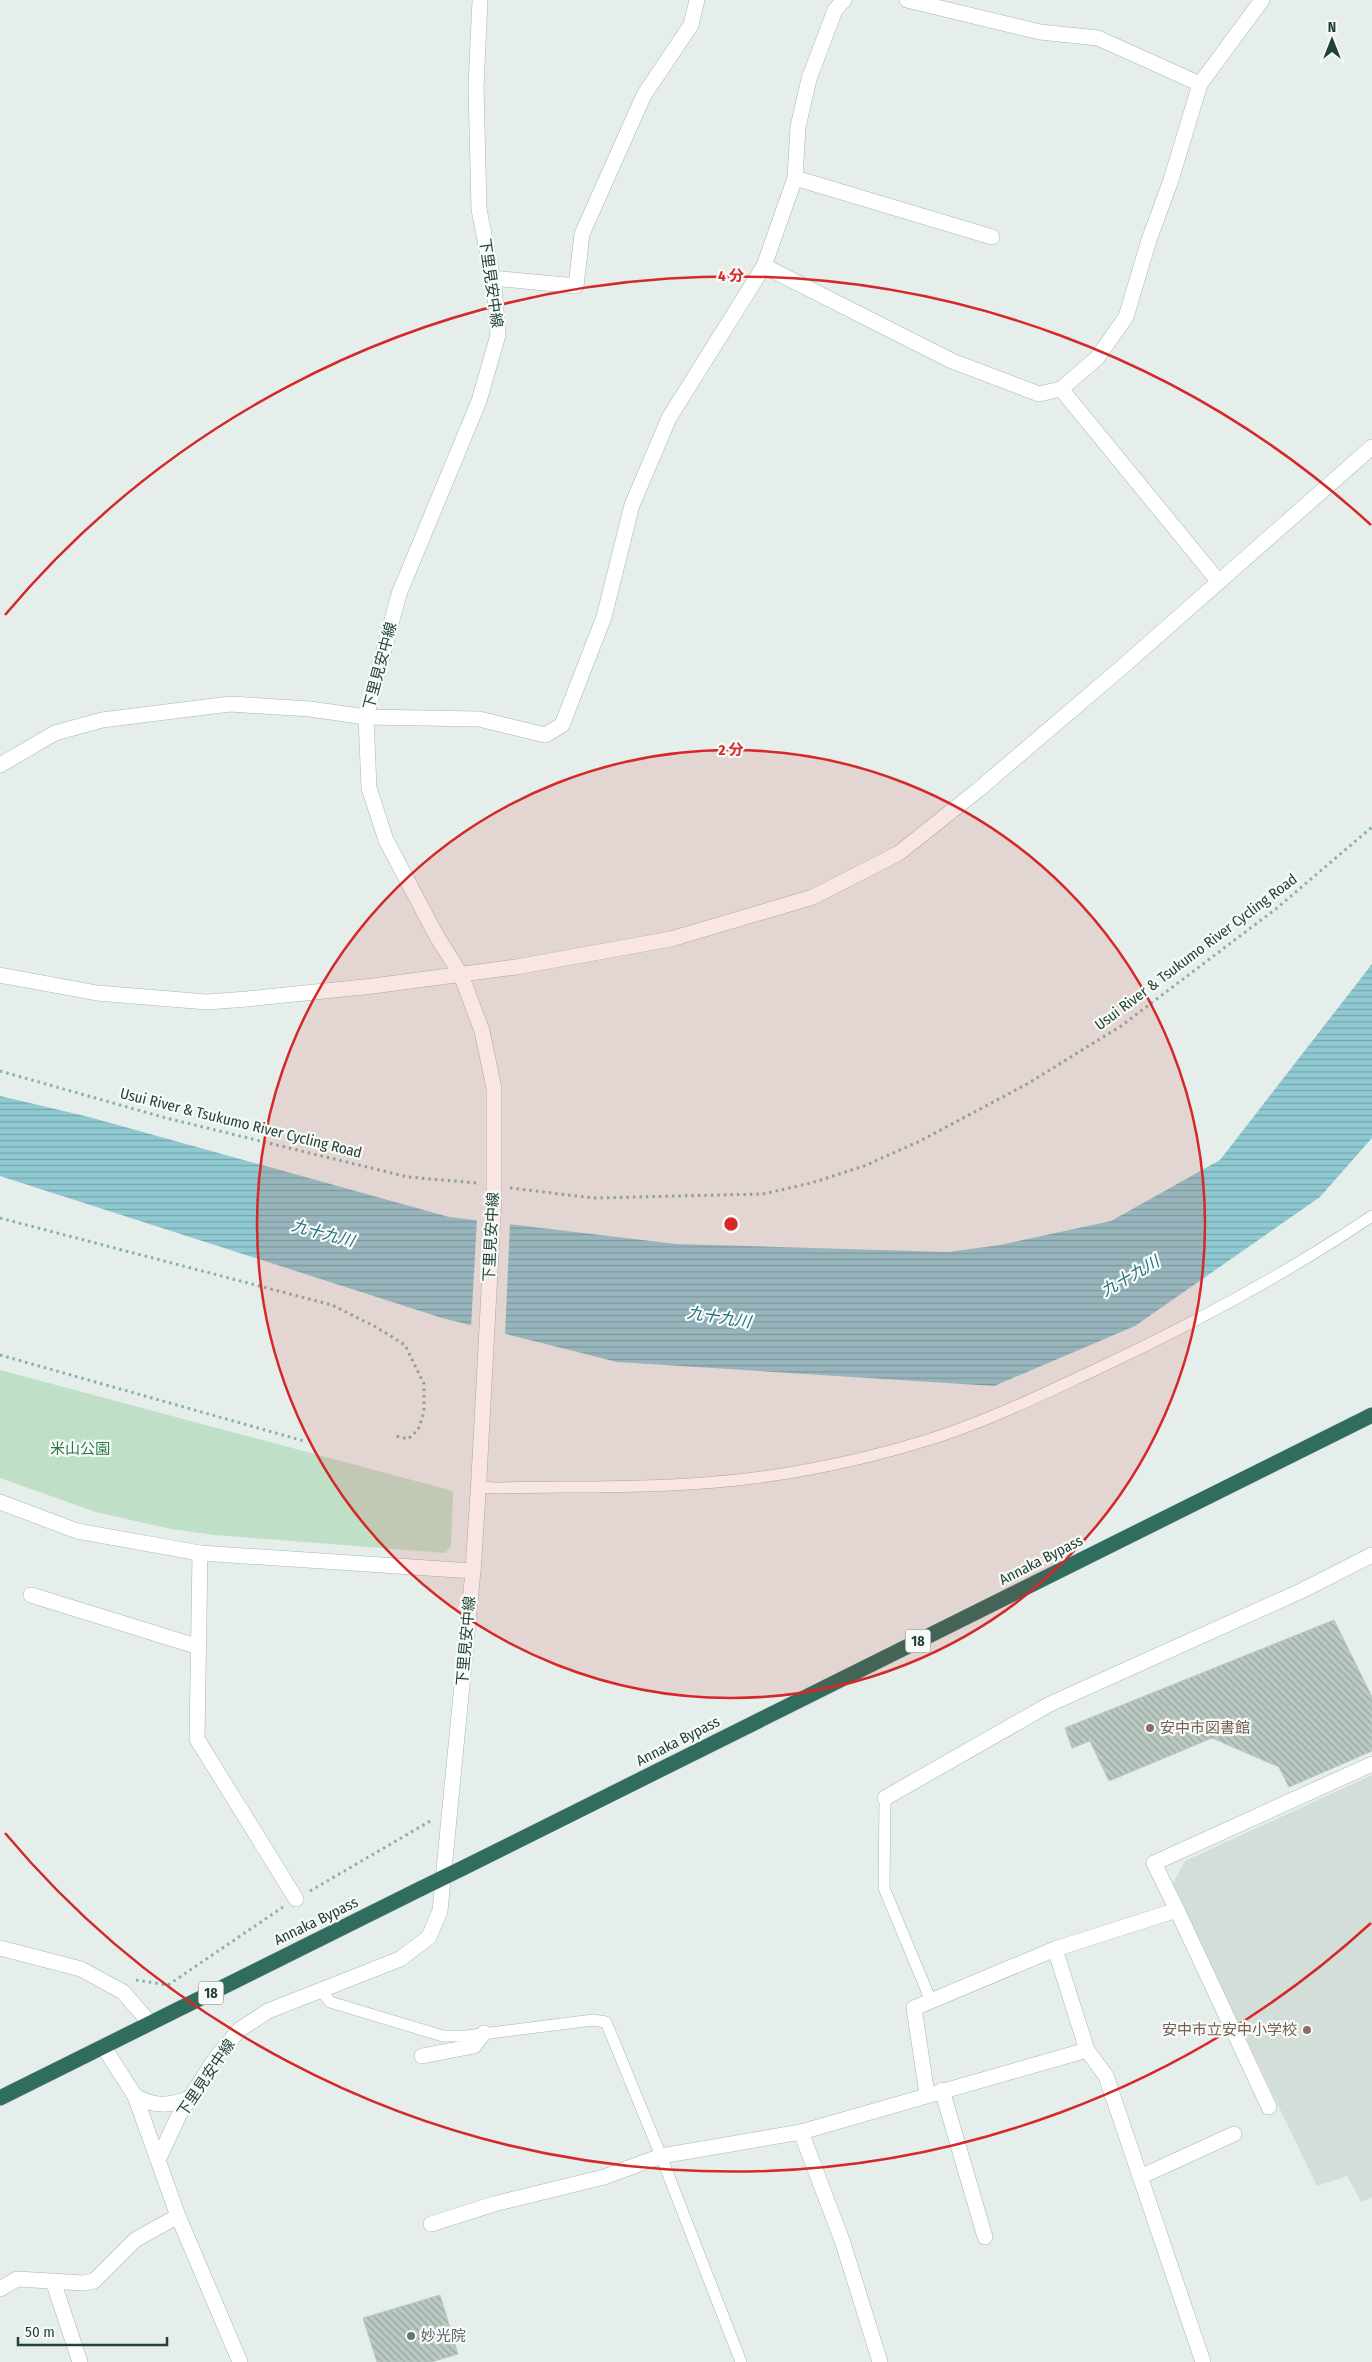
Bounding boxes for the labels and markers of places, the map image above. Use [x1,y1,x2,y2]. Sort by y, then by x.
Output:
centre of rings [722,1215,740,1233]
place label: 安中市図書館 [1160,1719,1250,1737]
marker: 安中市図書館 [1144,1722,1156,1734]
place label: 安中市立安中小学校 [1162,2021,1297,2039]
marker: 安中市立安中小学校 [1301,2024,1313,2036]
place label: 妙光院 [421,2327,466,2345]
marker: 妙光院 [405,2330,417,2342]

